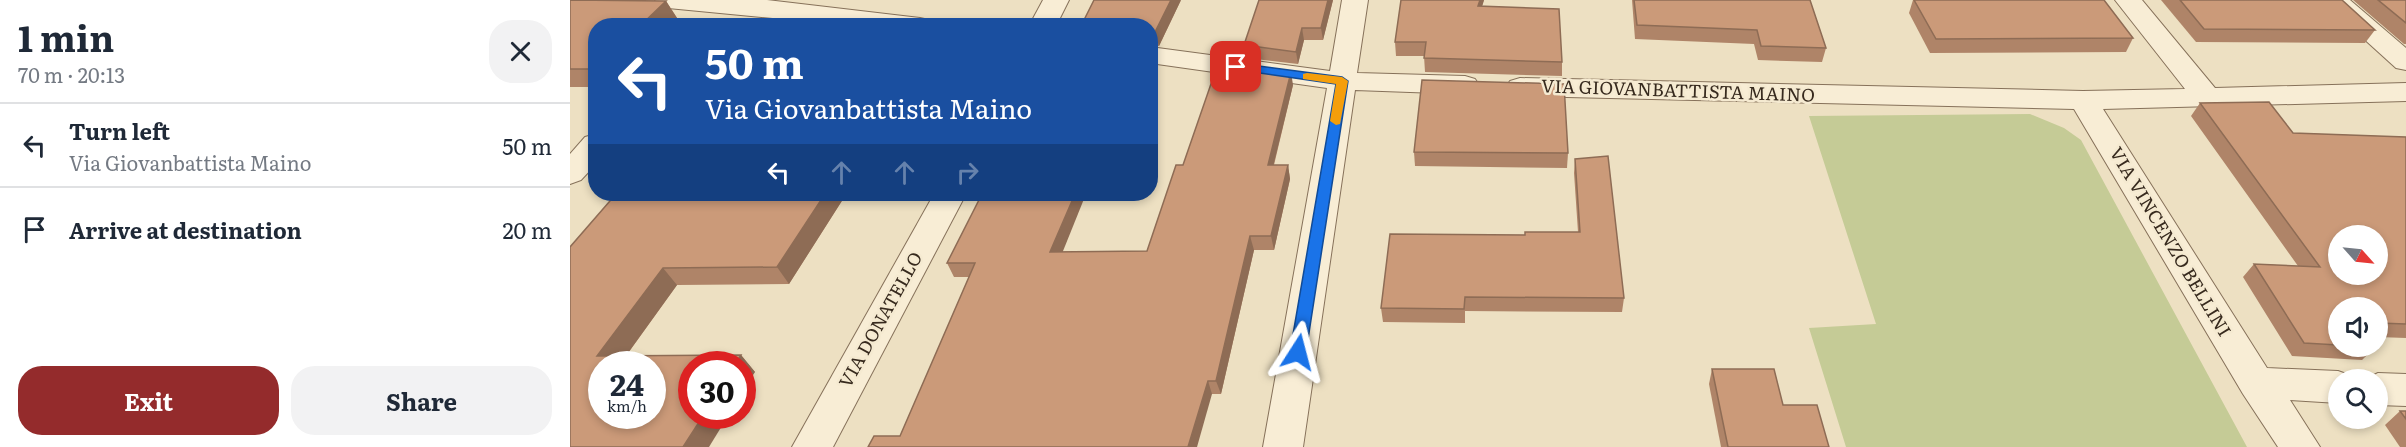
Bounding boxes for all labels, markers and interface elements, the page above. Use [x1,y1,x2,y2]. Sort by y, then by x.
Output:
text: 1 min [18,10,114,63]
button: close [489,20,552,83]
text: 50 m [705,30,804,92]
pin [1210,41,1261,92]
icon: left [606,42,684,120]
icon: arrive [1219,50,1252,83]
text: 70 m · 20:13 [18,59,125,89]
street label: VIA GIOVANBATTISTA MAINO [1541,71,1815,108]
text: Via Giovanbattista Maino [705,87,1032,127]
text: Turn left [69,114,170,147]
icon: left [18,129,51,162]
text: 50 m [502,129,552,162]
street label: VIA VINCENZO BELLINI [2104,141,2239,341]
text: Via Giovanbattista Maino [69,147,311,177]
icon: left [762,156,795,189]
icon: ahead [825,156,858,189]
icon: ahead [888,156,921,189]
icon: right [951,156,984,189]
icon: arrive [18,213,51,246]
text: Arrive at destination [69,213,302,246]
text: 20 m [502,213,552,246]
north arrow [2328,225,2388,285]
map controls [2328,225,2388,429]
street label: VIA DONATELLO [831,246,928,392]
button: sound [2328,297,2388,357]
position arrow [1266,320,1330,384]
speed limit sign: 30 [678,351,756,429]
text: 24 [610,361,644,405]
button: Exit [18,366,279,435]
button: Share [291,366,552,435]
button: search [2328,369,2388,429]
text: km/h [607,394,647,417]

